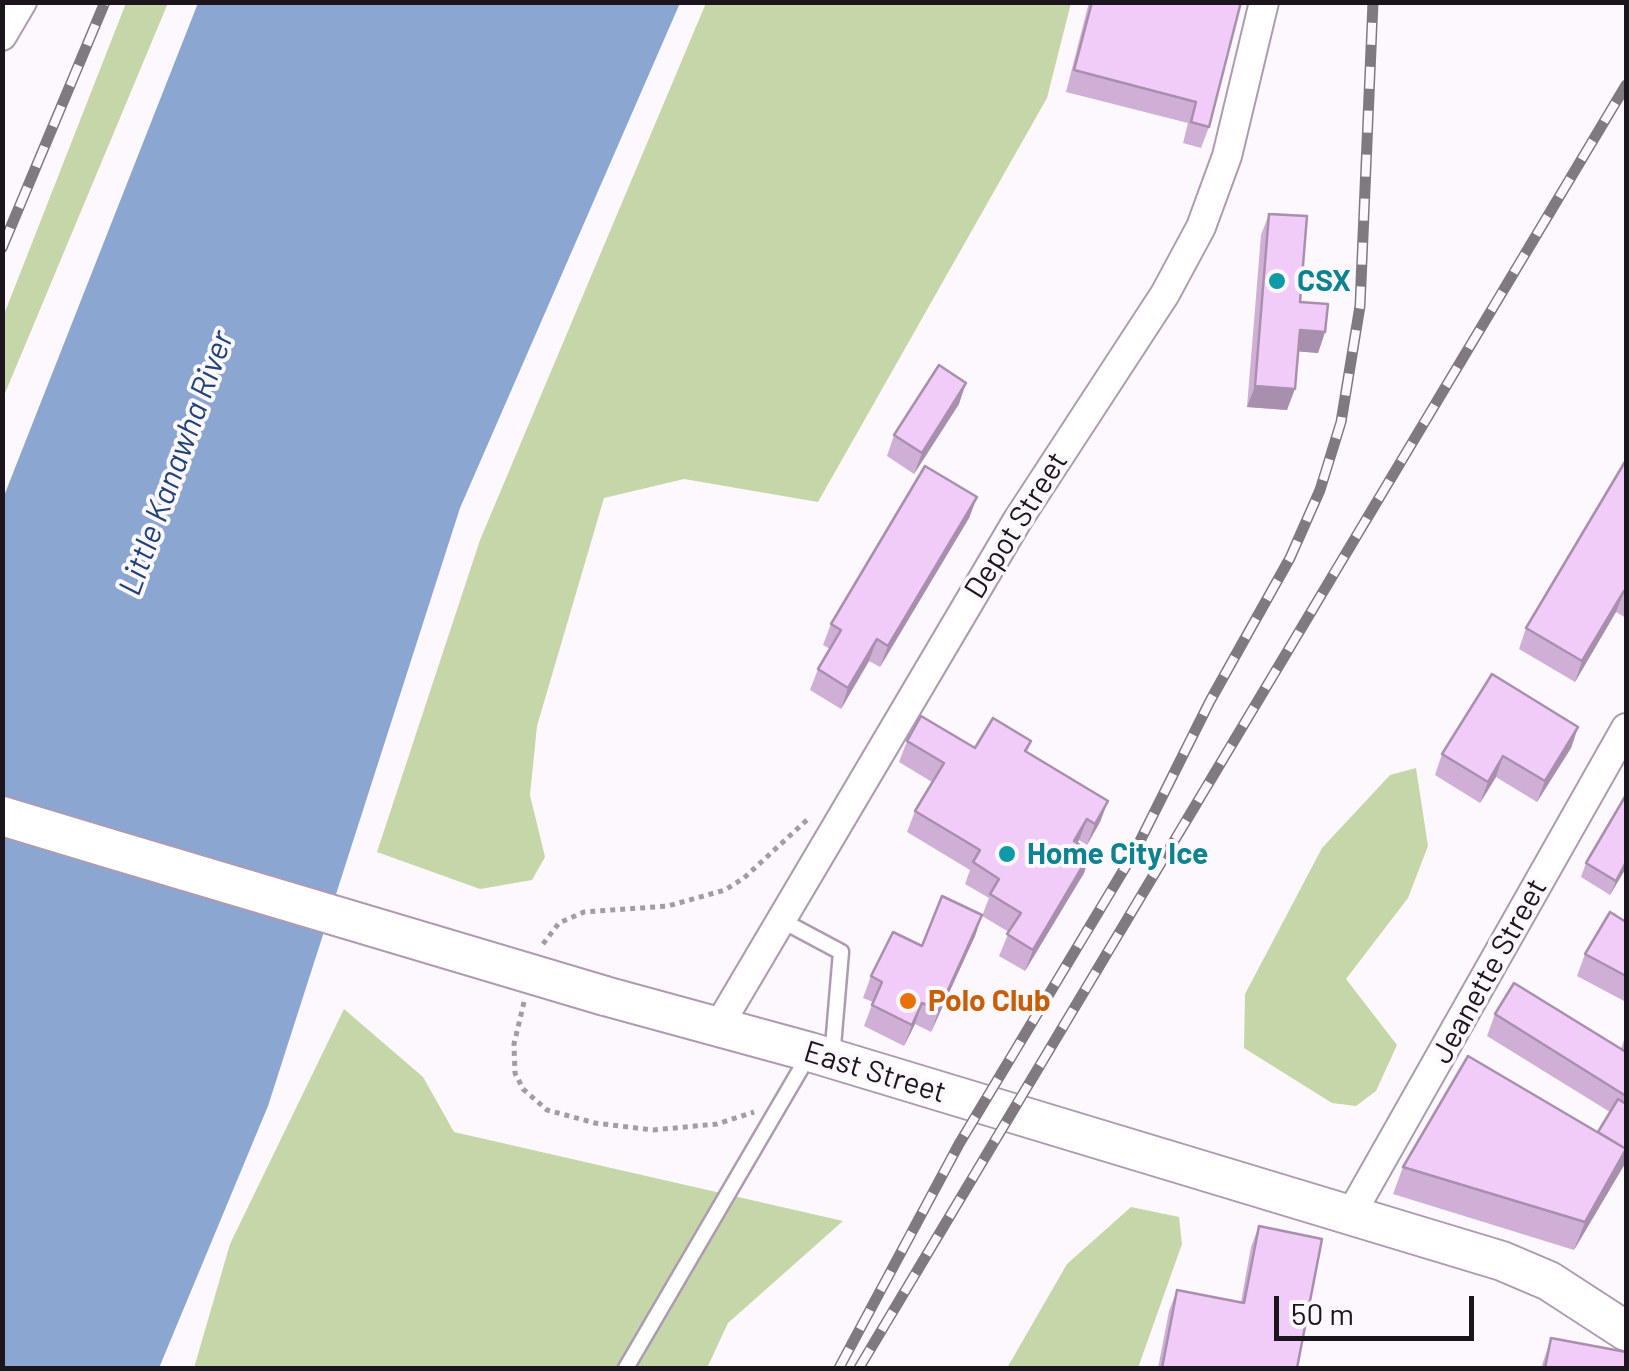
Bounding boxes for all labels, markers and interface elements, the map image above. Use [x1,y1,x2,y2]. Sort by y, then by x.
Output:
place label: CSX [1297,263,1351,299]
marker: CSX [1266,270,1288,292]
water label: Little Kanawha River [110,326,242,600]
street label: Depot Street [957,445,1075,605]
place label: Home City Ice [1027,836,1208,872]
marker: Home City Ice [996,843,1018,865]
street label: Jeanette Street [1423,872,1555,1070]
place label: Polo Club [928,983,1051,1019]
marker: Polo Club [897,990,919,1012]
street label: East Street [800,1033,950,1111]
scale bar [1279,1276,1479,1338]
text: 50 m [1291,1295,1354,1331]

